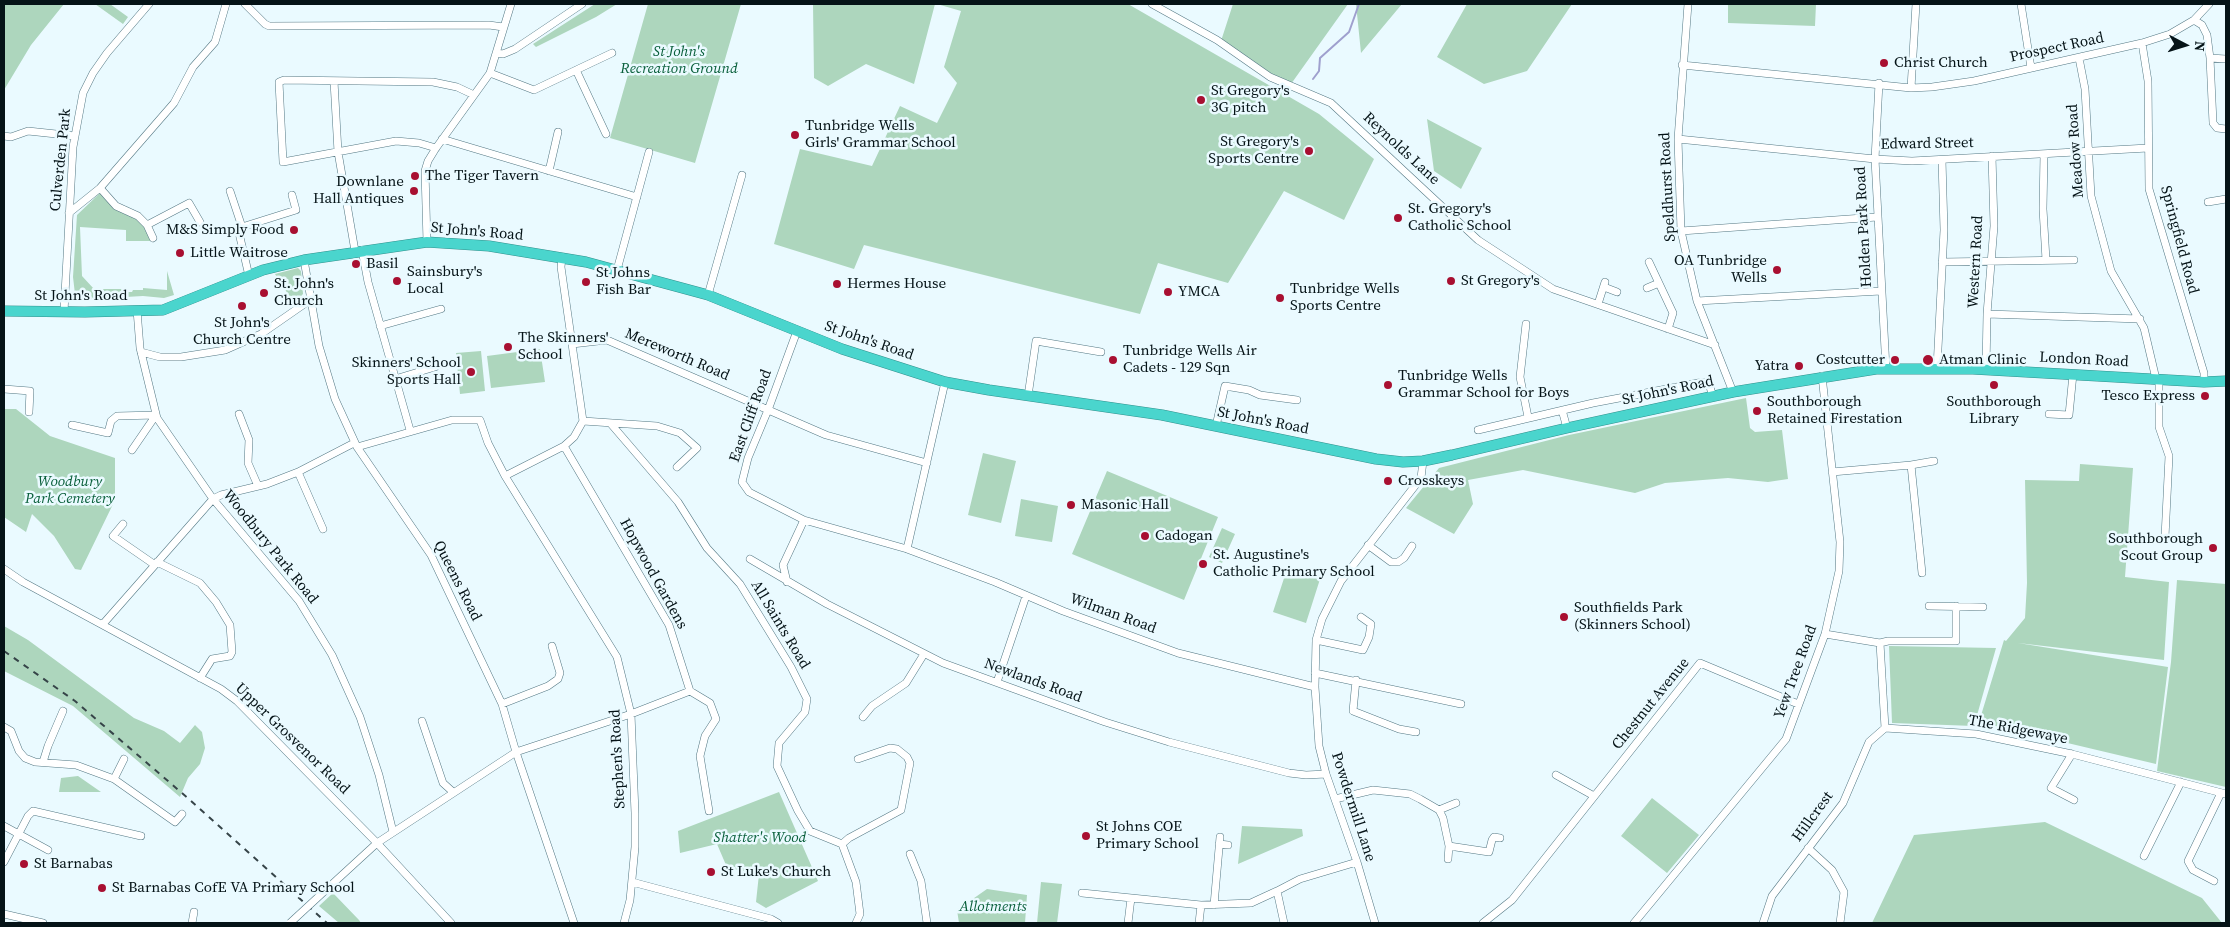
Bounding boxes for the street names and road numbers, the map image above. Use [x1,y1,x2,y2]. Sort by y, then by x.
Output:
street label: Prospect Road [2008,29,2106,67]
street label: Meadow Road [2064,103,2088,199]
street label: Culverden Park [47,108,75,212]
street label: Reynolds Lane [1359,109,1443,189]
street label: Speldhurst Road [1656,132,1680,242]
street label: Edward Street [1880,134,1974,154]
street label: Holden Park Road [1852,166,1876,288]
street label: Springfield Road [2156,184,2202,296]
street label: Western Road [1965,215,1987,309]
street label: St John's Road [430,219,524,245]
street label: St John's Road [35,287,127,305]
street label: St John's Road [822,317,916,365]
street label: Mereworth Road [622,325,732,385]
street label: London Road [2039,349,2129,371]
street label: East Cliff Road [726,367,776,465]
street label: St John's Road [1621,373,1715,409]
street label: St John's Road [1216,403,1310,439]
street label: Woodbury Park Road [218,486,322,608]
street label: Hopwood Gardens [615,516,691,632]
street label: Queens Road [429,538,485,624]
street label: All Saints Road [747,577,813,673]
street label: Wilman Road [1067,590,1159,638]
street label: Yew Tree Road [1771,623,1821,721]
street label: Chestnut Avenue [1608,654,1694,754]
street label: Newlands Road [982,655,1084,707]
street label: Upper Grosvenor Road [231,680,353,798]
street label: Stephen's Road [606,709,630,809]
street label: The Ridgewaye [1967,712,2069,748]
street label: Powdermill Lane [1327,750,1379,864]
street label: Hillcrest [1789,788,1837,846]

